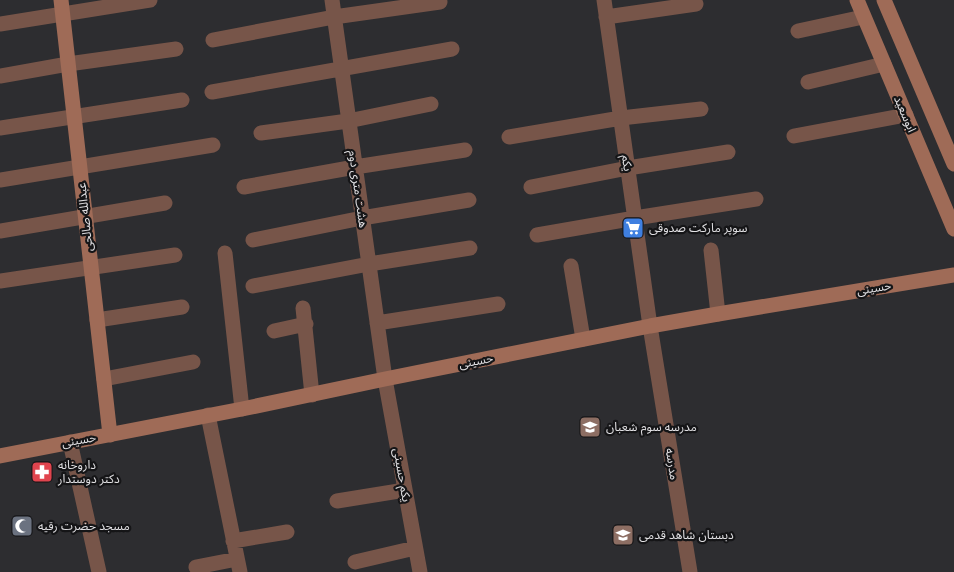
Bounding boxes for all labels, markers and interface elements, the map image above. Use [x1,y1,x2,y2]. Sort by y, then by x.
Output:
street label: ابوسعید [890,93,920,135]
street label: هشت متری دوم [344,149,371,229]
street label: یکم [617,154,636,172]
street label: عبدالله صالحی [73,182,97,252]
supermarket icon: سوپر مارکت صدوقی [621,216,645,240]
place label: سوپر مارکت صدوقی [649,220,747,236]
street label: حسینی [856,277,892,299]
street label: حسینی [457,350,495,372]
school or university icon: مدرسه سوم شعبان [578,415,602,439]
place label: مدرسه سوم شعبان [606,419,697,436]
street label: حسینی [61,429,97,451]
street label: یکم حسینی [388,447,415,503]
street label: مدرسه [662,447,682,481]
place label: داروخانه دکتر دوستدار [57,457,120,487]
pharmacy icon: داروخانه دکتر دوستدار [30,460,54,484]
mosque icon: مسجد حضرت رقیه [10,514,34,538]
place label: مسجد حضرت رقیه [38,518,130,534]
school or university icon: دبستان شاهد قدمی [611,523,635,547]
place label: دبستان شاهد قدمی [639,527,734,543]

